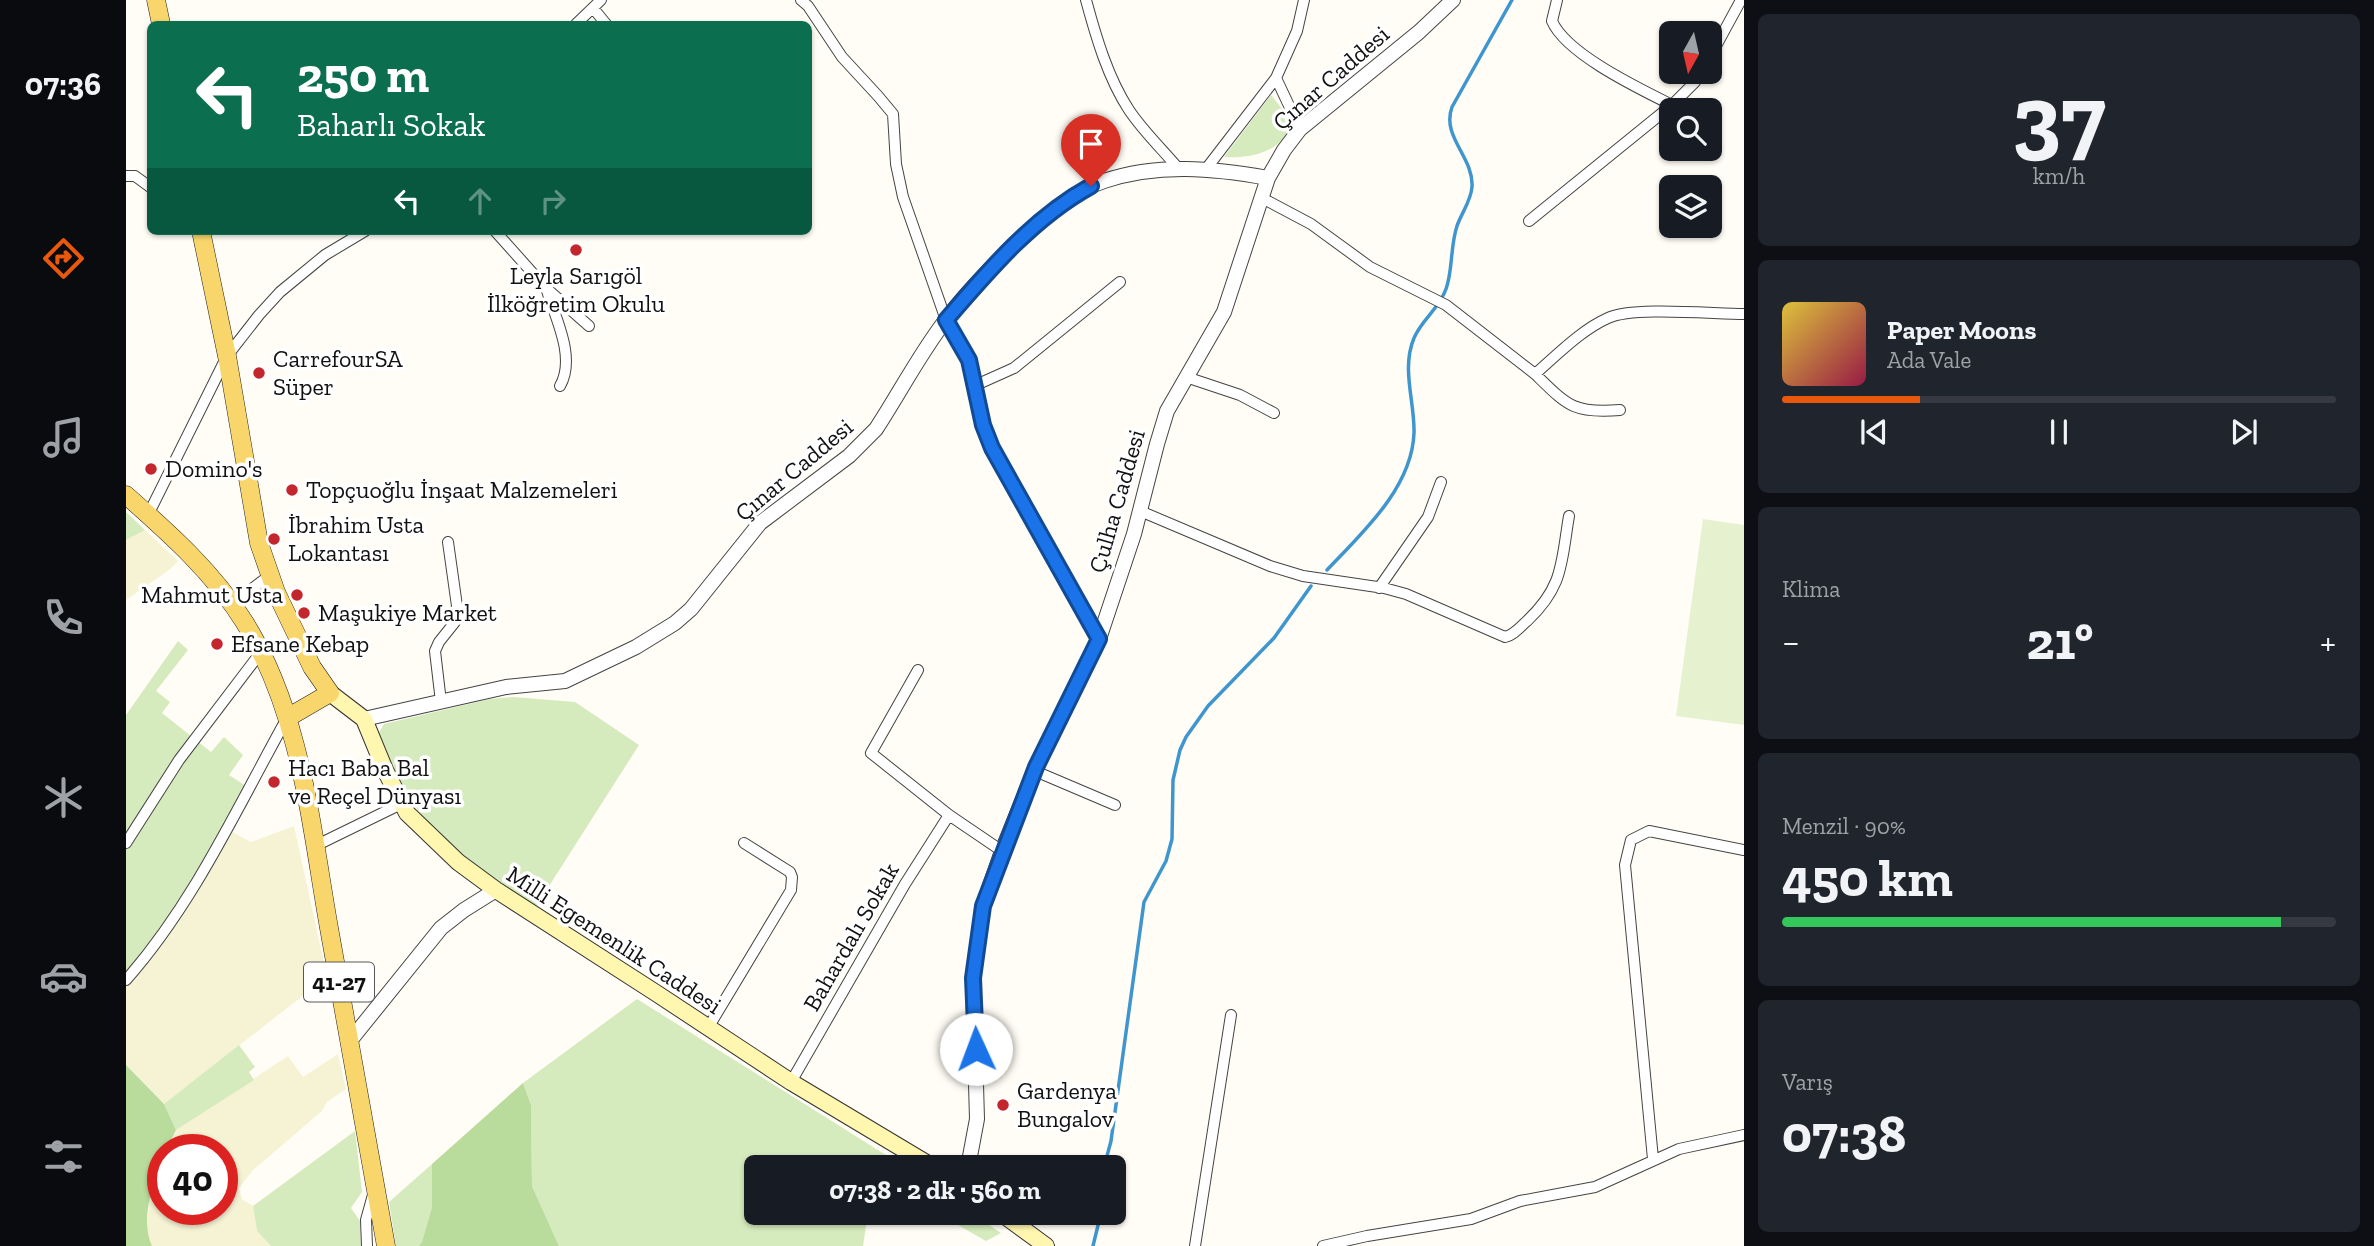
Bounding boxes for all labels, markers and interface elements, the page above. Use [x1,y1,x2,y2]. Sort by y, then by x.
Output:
street label: Çınar Caddesi [1267,19,1395,136]
north arrow [1659,21,1722,84]
map controls [1659,21,1722,238]
text: 250 m [297,46,429,105]
icon: left [182,49,273,140]
text: 37 [2012,62,2106,171]
text: 07:36 [25,65,101,103]
button: search [1659,98,1722,161]
text: Baharlı Sokak [297,106,485,144]
pin [1061,114,1121,186]
icon: arrive [1072,125,1110,163]
text: km/h [2033,162,2085,190]
button: layers [1659,175,1722,238]
icon: left [388,182,426,220]
icon: ahead [461,182,499,220]
icon: right [534,182,572,220]
icon: directions [39,234,88,283]
marker: Leyla Sarıgöl İlköğretim Okulu [568,242,584,258]
place label: Leyla Sarıgöl İlköğretim Okulu [487,261,665,318]
text: Paper Moons [1887,314,2036,346]
place label: CarrefourSA Süper [273,344,403,401]
text: Ada Vale [1887,346,1971,374]
marker: CarrefourSA Süper [251,365,267,381]
street label: Çınar Caddesi [729,412,859,527]
icon: music [39,413,88,462]
icon: previous [1855,413,1893,451]
icon: pause [2040,413,2078,451]
icon: next [2225,413,2263,451]
street label: Çulha Caddesi [1082,426,1151,576]
place label: Domino's [165,454,263,483]
marker: Domino's [143,461,159,477]
place label: Topçuoğlu İnşaat Malzemeleri [306,475,618,504]
marker: Topçuoğlu İnşaat Malzemeleri [284,482,300,498]
place label: İbrahim Usta Lokantası [288,510,424,567]
marker: İbrahim Usta Lokantası [266,531,282,547]
text: Klima [1782,575,1840,603]
place label: Mahmut Usta [141,580,283,609]
marker: Mahmut Usta [289,587,305,603]
icon: phone [39,593,88,642]
place label: Maşukiye Market [318,598,497,627]
marker: Maşukiye Market [296,605,312,621]
text: 21° [2026,610,2093,672]
text: − [1782,619,1800,665]
text: + [2320,619,2336,665]
place label: Efsane Kebap [231,629,369,658]
marker: Efsane Kebap [209,636,225,652]
place label: Hacı Baba Bal ve Reçel Dünyası [288,753,462,810]
icon: climate [39,773,88,822]
marker: Hacı Baba Bal ve Reçel Dünyası [266,774,282,790]
text: Menzil · 90% [1782,812,1906,840]
text: 450 km [1782,847,1953,909]
street label: Bahardalı Sokak [796,857,905,1016]
street label: Milli Egemenlik Caddesi [501,859,727,1020]
icon: car [39,952,88,1001]
road number: 41-27 [304,962,374,1001]
position arrow [939,1012,1013,1086]
text: Varış [1782,1068,1833,1096]
place label: Gardenya Bungalov [1017,1076,1117,1133]
marker: Gardenya Bungalov [995,1097,1011,1113]
text: 07:38 [1782,1103,1906,1165]
icon: filters [39,1132,88,1181]
speed limit sign: 40 [147,1134,238,1225]
text: 07:38 · 2 dk · 560 m [829,1174,1041,1206]

